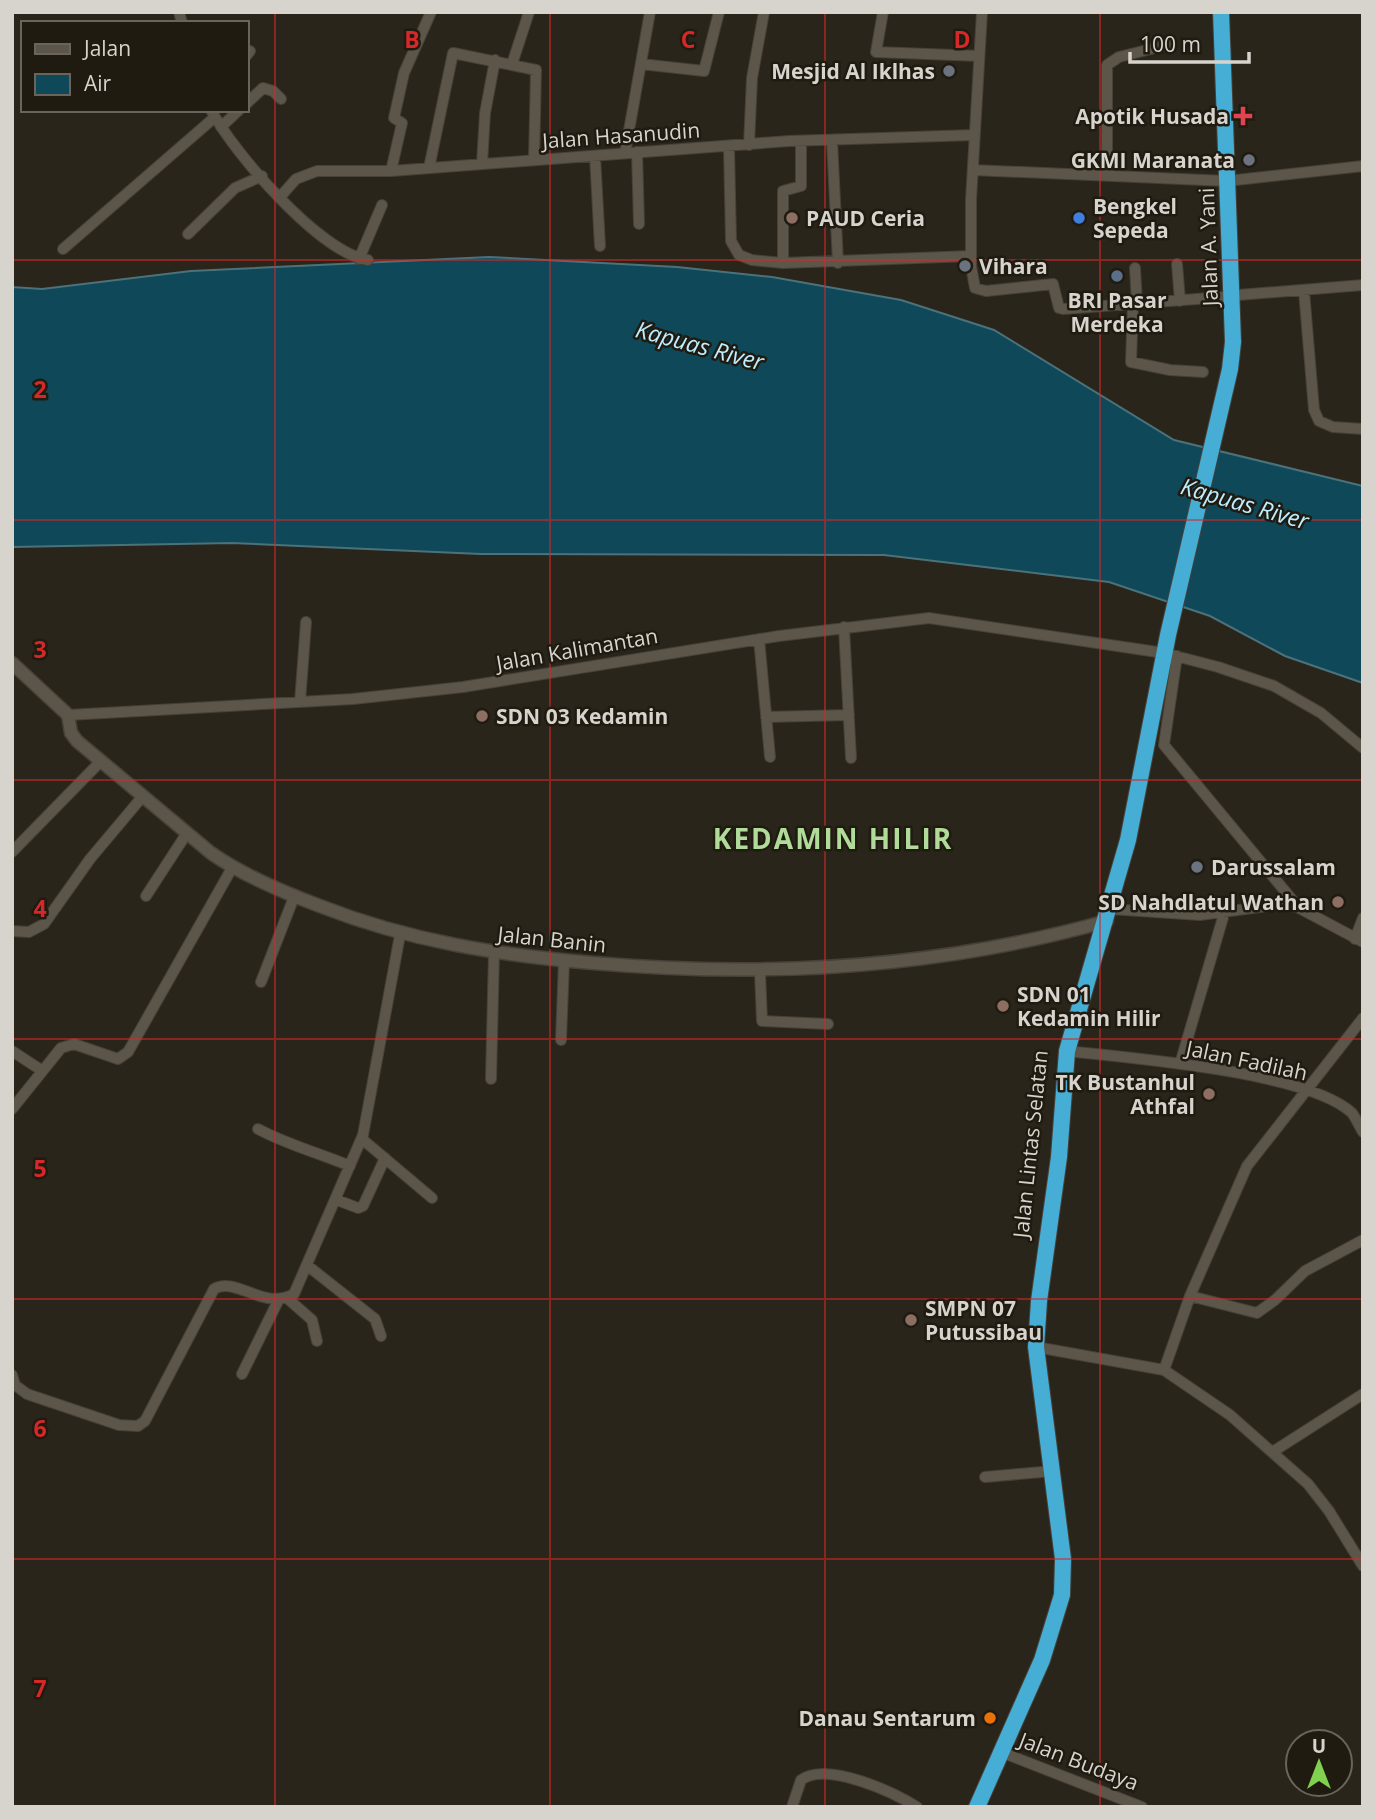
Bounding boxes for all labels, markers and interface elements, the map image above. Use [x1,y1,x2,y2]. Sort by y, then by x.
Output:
legend [21,21,248,112]
scale bar [1130,21,1249,65]
text: B [404,23,420,55]
text: C [681,23,695,55]
text: D [953,23,971,55]
text: 100 m [1140,30,1201,58]
text: Jalan [82,34,131,62]
place label: Mesjid Al Iklhas [771,57,935,85]
marker: Mesjid Al Iklhas [941,63,957,79]
text: Air [84,69,112,97]
place label: Apotik Husada [1075,102,1229,130]
marker: Apotik Husada [1235,108,1251,124]
street label: Jalan Hasanudin [539,116,701,155]
place label: GKMI Maranata [1071,146,1235,174]
marker: GKMI Maranata [1241,152,1257,168]
street label: Jalan A. Yani [1192,187,1224,309]
place label: Bengkel Sepeda [1093,192,1177,244]
place label: PAUD Ceria [806,204,925,232]
marker: PAUD Ceria [784,210,800,226]
marker: Bengkel Sepeda [1071,210,1087,226]
place label: Vihara [979,252,1048,280]
marker: Vihara [957,258,973,274]
marker: BRI Pasar Merdeka [1109,268,1125,284]
place label: BRI Pasar Merdeka [1068,286,1167,338]
water label: Kapuas River [632,313,768,378]
text: 2 [33,373,47,405]
water label: Kapuas River [1177,470,1313,537]
street label: Jalan Kalimantan [492,621,660,677]
text: 3 [33,633,47,665]
place label: SDN 03 Kedamin [496,702,668,730]
marker: SDN 03 Kedamin [474,708,490,724]
district label: KEDAMIN HILIR [713,819,953,857]
place label: Darussalam [1211,853,1336,881]
marker: Darussalam [1189,859,1205,875]
place label: SD Nahdlatul Wathan [1098,888,1324,916]
text: 4 [33,892,47,924]
marker: SD Nahdlatul Wathan [1330,894,1346,910]
street label: Jalan Banin [494,919,608,959]
place label: SDN 01 Kedamin Hilir [1017,980,1161,1032]
marker: SDN 01 Kedamin Hilir [995,998,1011,1014]
street label: Jalan Fadilah [1182,1033,1310,1086]
street label: Jalan Lintas Selatan [1006,1049,1054,1241]
place label: TK Bustanhul Athfal [1055,1068,1195,1120]
marker: TK Bustanhul Athfal [1201,1086,1217,1102]
text: 5 [33,1152,47,1184]
place label: SMPN 07 Putussibau [925,1294,1042,1346]
marker: SMPN 07 Putussibau [903,1312,919,1328]
text: 6 [33,1412,47,1444]
text: 7 [33,1672,47,1704]
place label: Danau Sentarum [798,1704,976,1732]
marker: Danau Sentarum [982,1710,998,1726]
street label: Jalan Budaya [1013,1725,1143,1797]
north arrow [1284,1728,1354,1798]
text: U [1312,1733,1326,1759]

